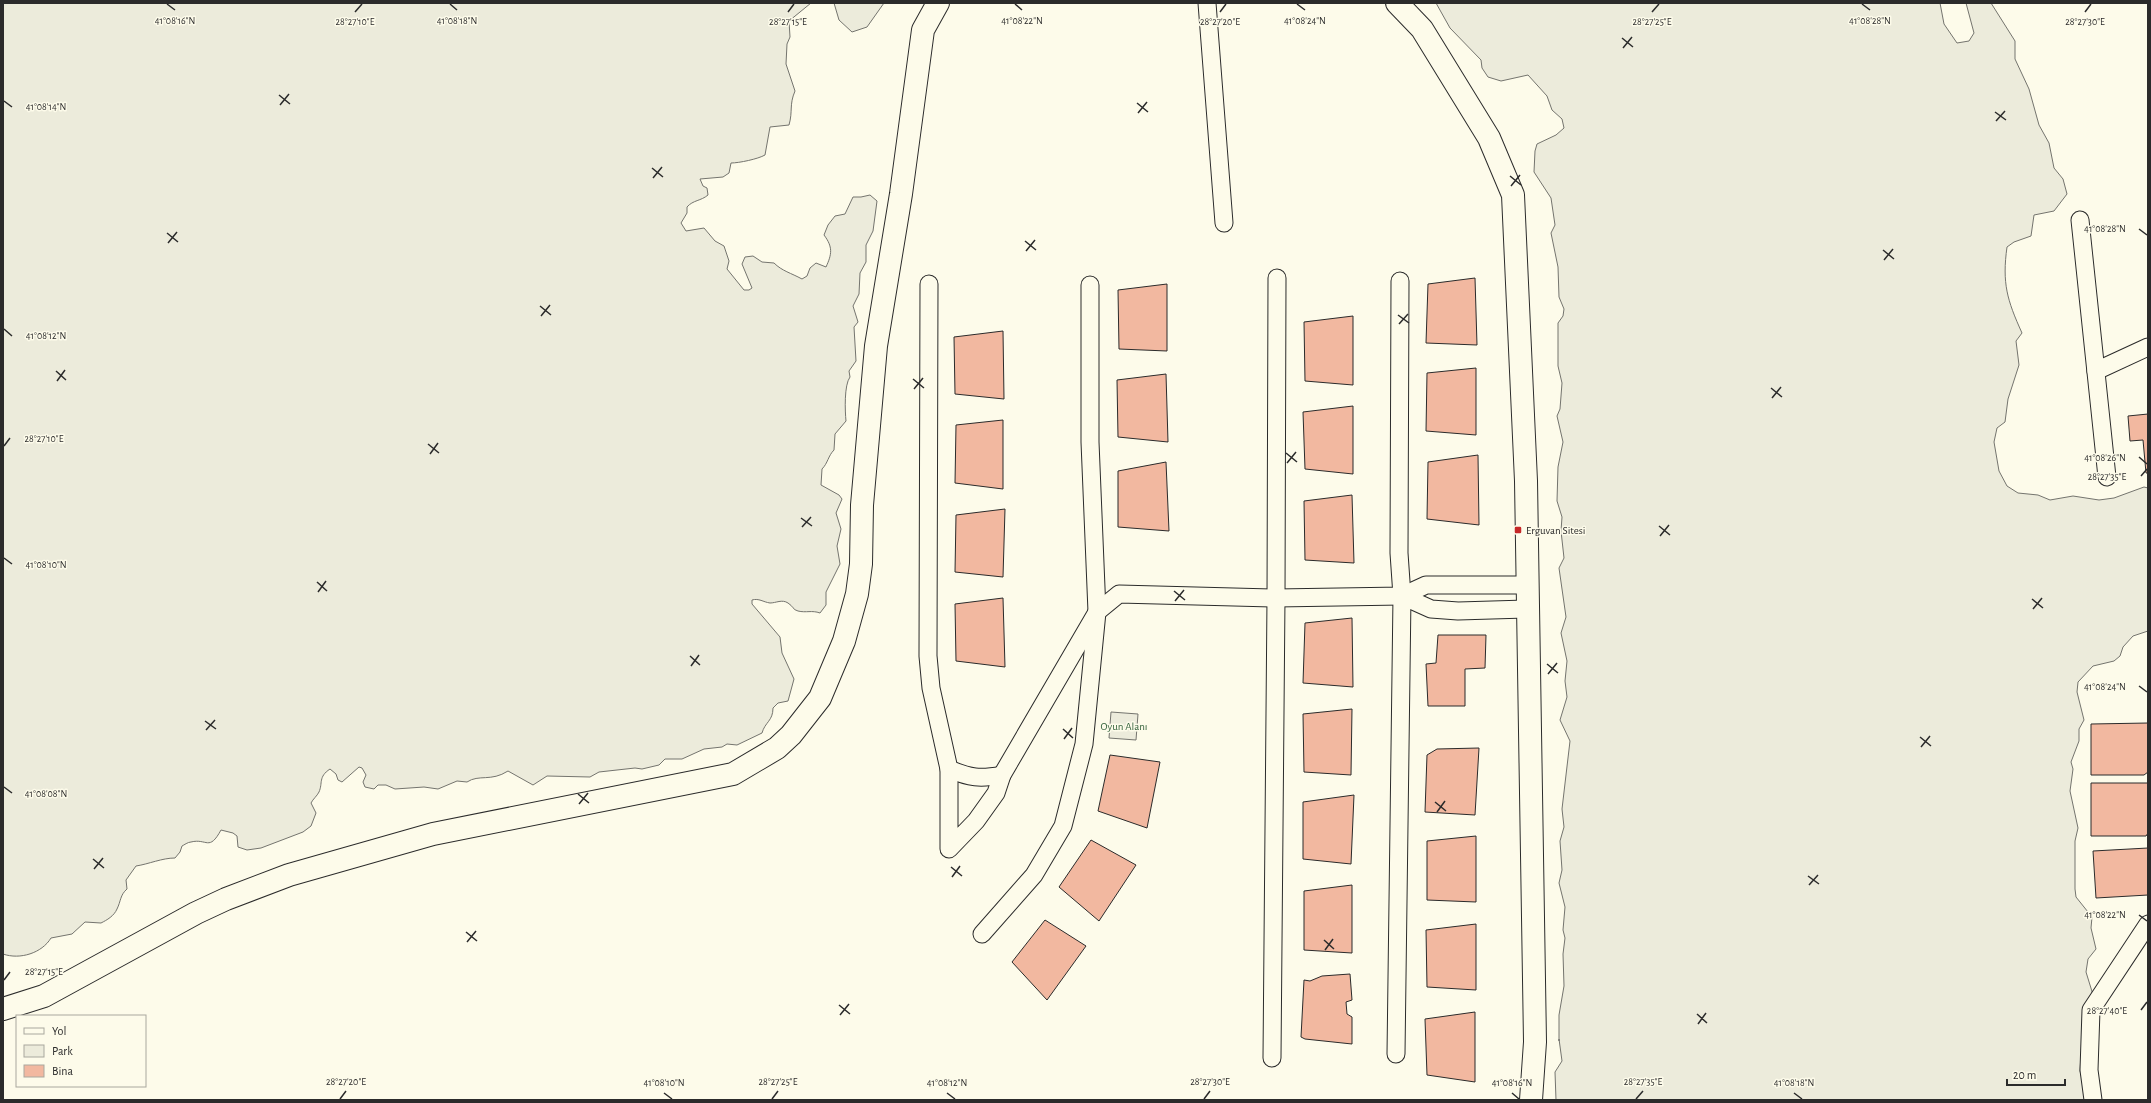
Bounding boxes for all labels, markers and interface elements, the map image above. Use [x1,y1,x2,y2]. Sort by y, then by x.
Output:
text: 41°08'16"N [155,16,195,26]
text: 41°08'18"N [437,16,477,26]
text: 41°08'22"N [1001,16,1043,26]
text: 41°08'24"N [1284,16,1326,26]
text: 41°08'28"N [1849,16,1891,26]
text: 28°27'10"E [336,17,375,27]
text: 28°27'15"E [769,17,807,27]
text: 28°27'20"E [1200,17,1240,27]
text: 28°27'25"E [1633,17,1672,27]
text: 28°27'30"E [2065,17,2105,27]
text: 41°08'14"N [26,102,66,112]
text: 41°08'28"N [2084,224,2126,234]
text: 41°08'12"N [26,331,66,341]
text: 28°27'10"E [25,434,64,444]
text: 41°08'26"N [2084,453,2126,463]
text: 28°27'35"E [2088,472,2126,482]
marker: Erguvan Sitesi [1513,525,1523,535]
place label: Erguvan Sitesi [1526,525,1586,536]
text: 41°08'10"N [25,560,67,570]
text: 41°08'24"N [2084,682,2126,692]
park label: Oyun Alanı [1100,721,1148,732]
text: 41°08'08"N [25,789,67,799]
text: 41°08'22"N [2084,910,2126,920]
text: 28°27'15"E [25,967,63,977]
text: 28°27'40"E [2087,1006,2127,1016]
legend [16,1015,146,1087]
text: Yol [52,1025,66,1037]
text: Park [52,1045,73,1057]
scale bar [2007,1061,2065,1087]
text: Bina [52,1065,74,1077]
text: 20 m [2013,1069,2036,1081]
text: 28°27'20"E [326,1077,366,1087]
text: 28°27'25"E [759,1077,798,1087]
text: 28°27'30"E [1190,1077,1230,1087]
text: 28°27'35"E [1624,1077,1662,1087]
text: 41°08'10"N [643,1078,685,1088]
text: 41°08'12"N [927,1078,967,1088]
text: 41°08'16"N [1492,1078,1532,1088]
text: 41°08'18"N [1774,1078,1814,1088]

